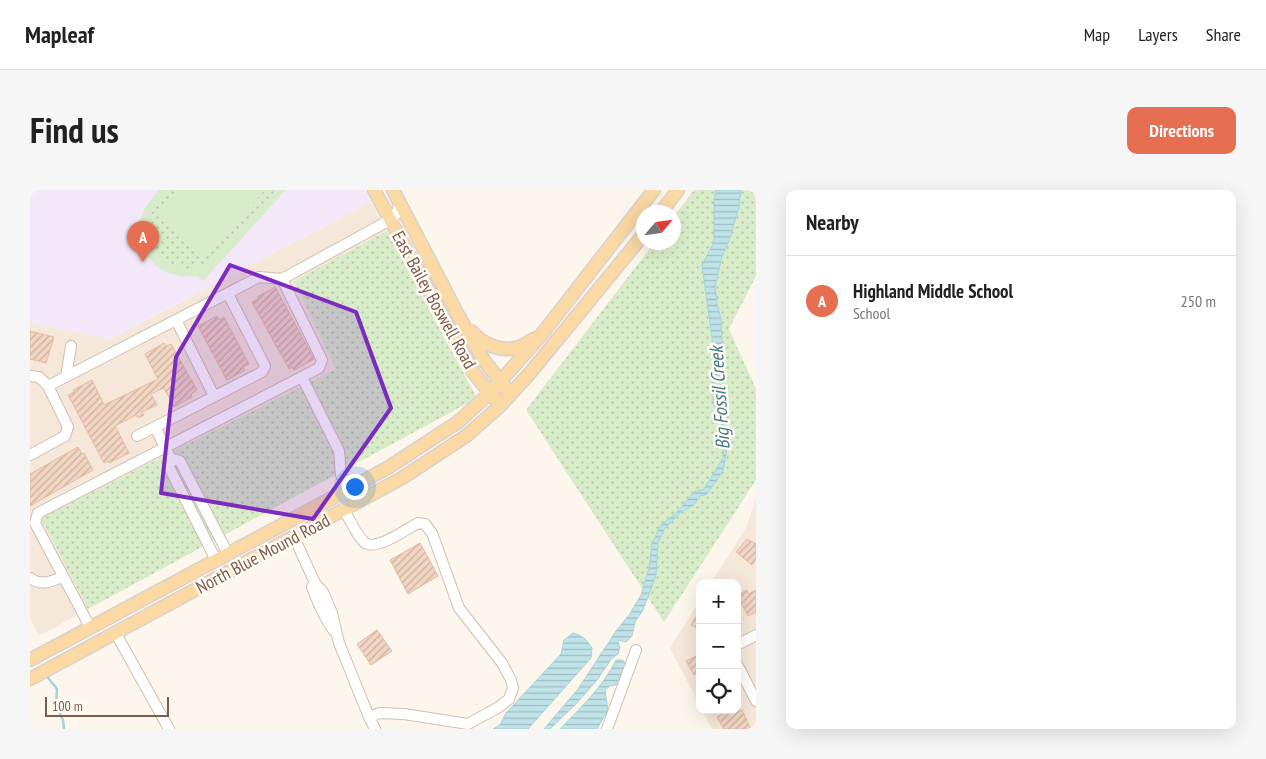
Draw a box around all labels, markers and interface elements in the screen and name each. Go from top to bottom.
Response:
text: Mapleaf [25,19,94,50]
text: Map [1084,23,1110,46]
text: Layers [1138,23,1178,46]
text: Share [1206,23,1241,46]
text: Find us [30,107,119,153]
button: Directions [1127,107,1236,154]
north arrow [636,205,681,250]
text: Nearby [806,209,859,236]
pin: A [127,221,159,262]
street label: East Bailey Boswell Road [387,227,482,373]
text: Highland Middle School [853,279,1013,303]
text: A [818,291,826,311]
text: 250 m [1181,291,1216,311]
text: School [853,303,890,323]
water label: Big Fossil Creek [703,343,735,450]
your location [342,474,368,500]
street label: North Blue Mound Road [192,509,334,599]
map controls [696,579,741,714]
button: + [696,579,741,624]
button: − [696,624,741,669]
button: locate [696,669,741,714]
scale bar [45,694,169,717]
text: 100 m [52,697,83,715]

